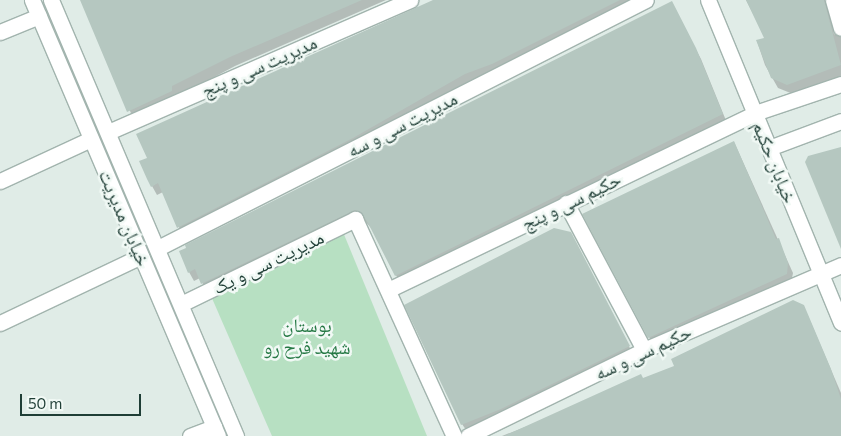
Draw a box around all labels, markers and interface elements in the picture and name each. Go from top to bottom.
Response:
street label: مدیریت سی و پنج [198,30,320,102]
street label: مدیریت سی و سه [343,87,461,161]
street label: خیابان حکیم [748,118,802,206]
street label: خیابان مدیریت [94,166,156,270]
street label: حکیم سی و پنج [518,167,624,235]
street label: مدیریت سی و یک [209,225,327,299]
park label: بوستان شهید فرح رو [264,314,350,358]
street label: حکیم سی و سه [591,320,695,384]
scale bar [22,384,144,416]
text: 50 m [28,394,62,412]

